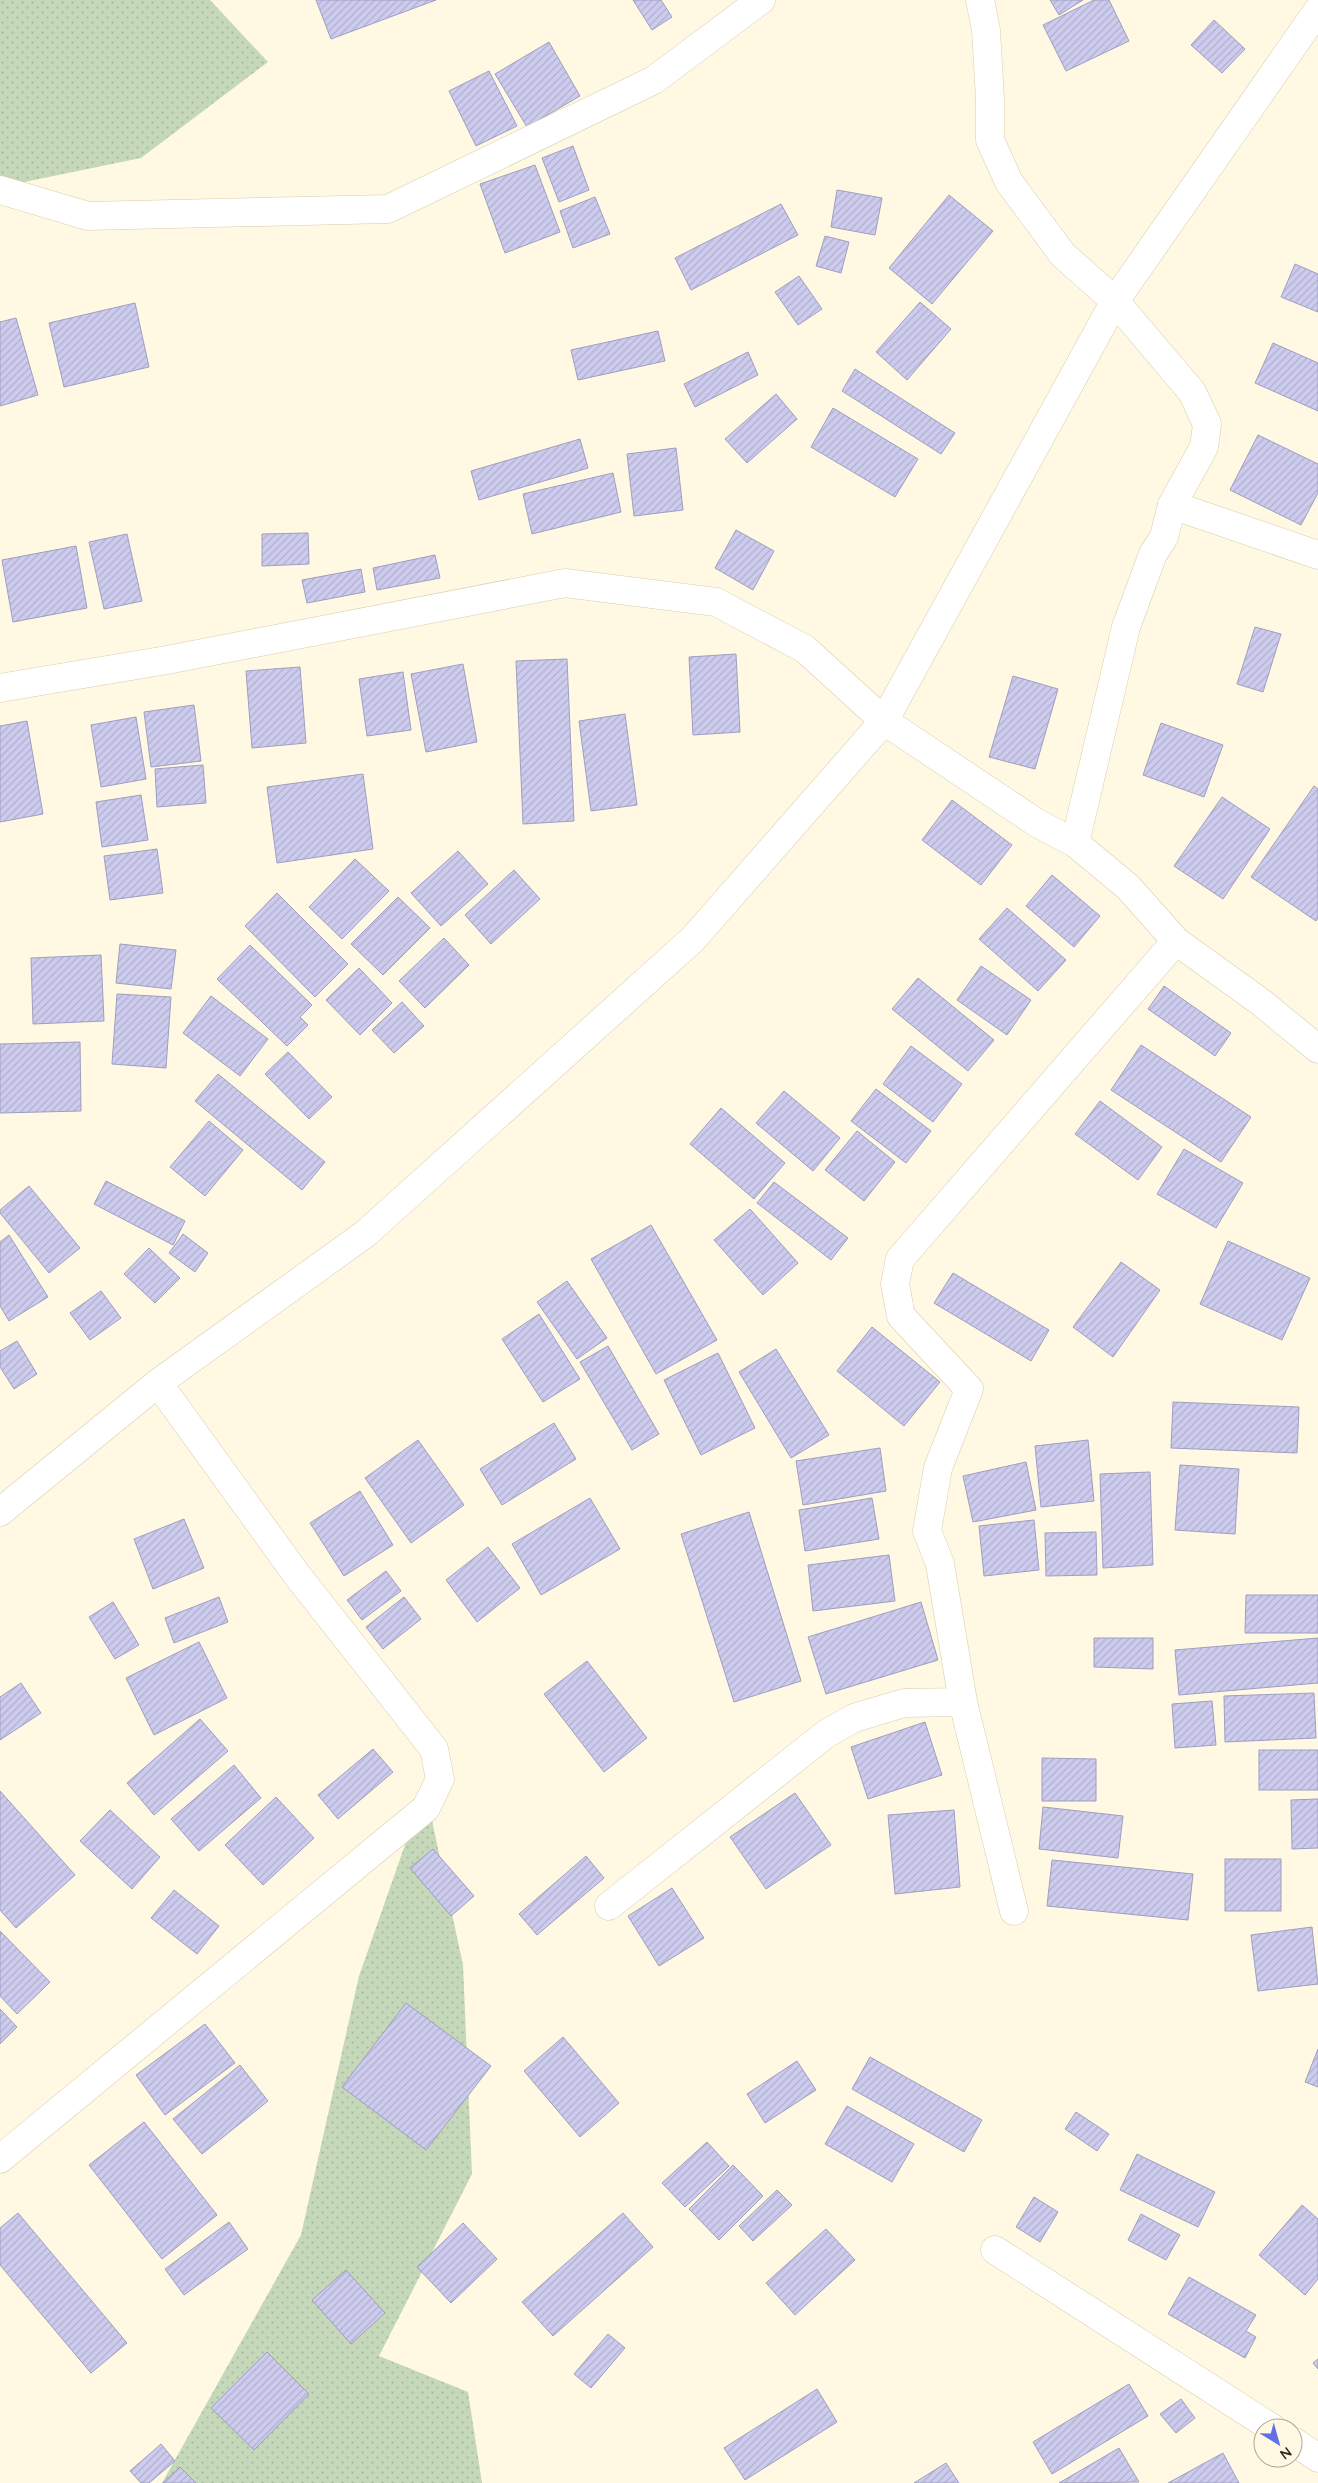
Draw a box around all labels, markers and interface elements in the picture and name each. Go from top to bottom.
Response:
north arrow [1253,2418,1303,2468]
text: N [1276,2443,1295,2464]

